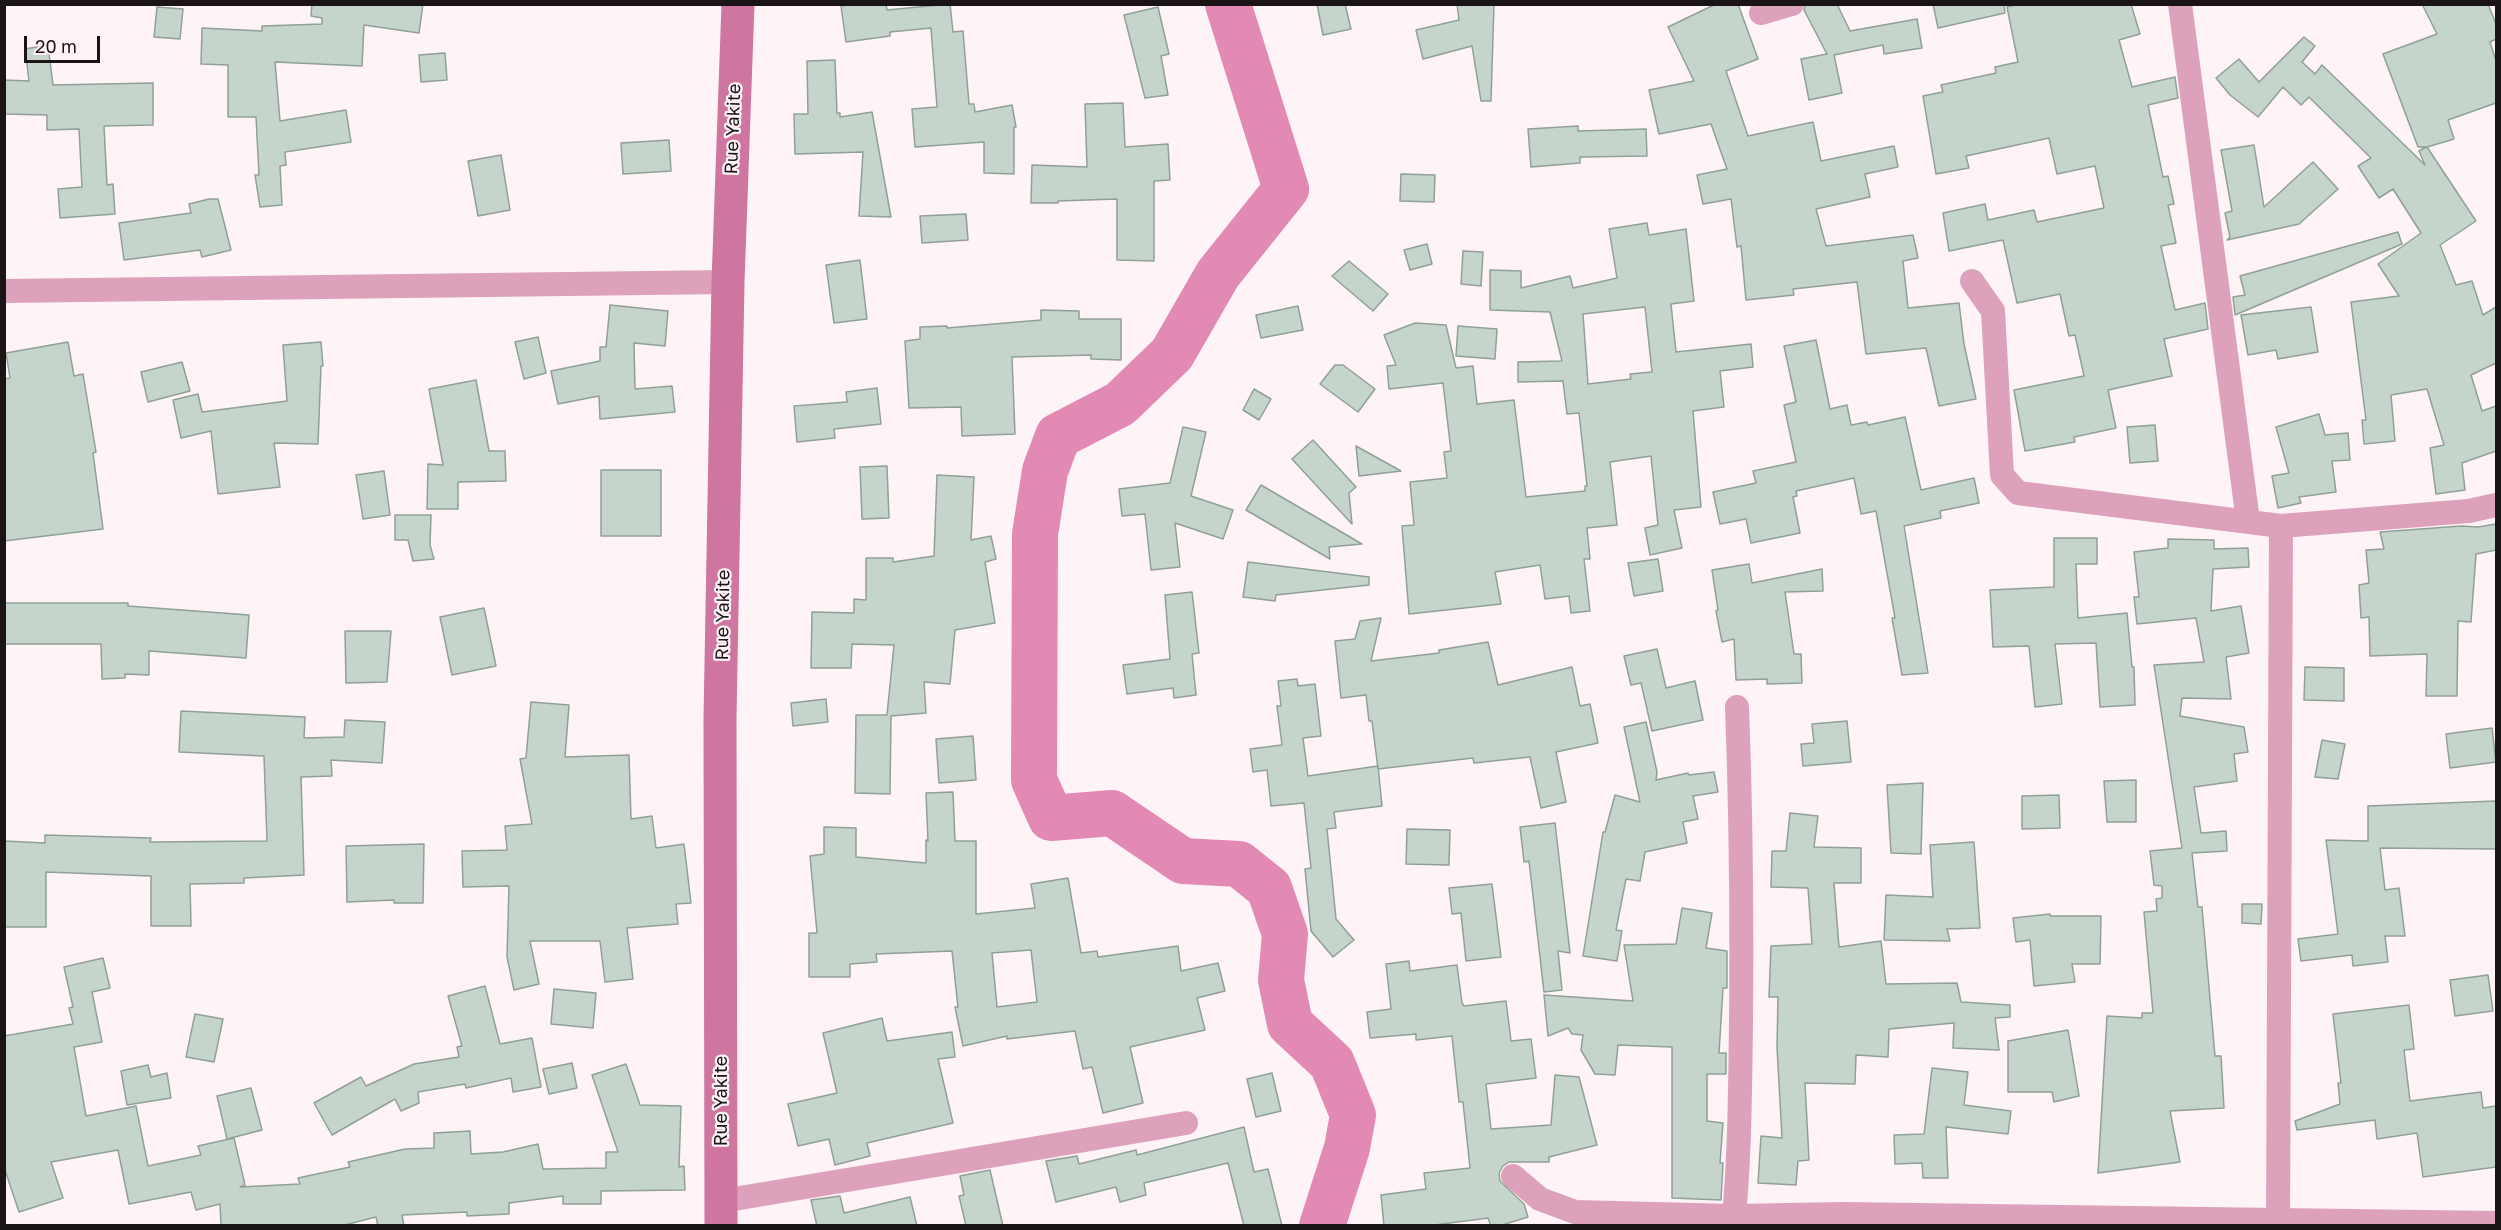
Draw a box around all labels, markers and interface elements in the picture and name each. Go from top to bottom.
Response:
scale bar [27,24,104,62]
text: 20 m [35,35,77,57]
street label: Rue Yakite [721,83,745,175]
street label: Rue Yakite [711,570,735,660]
street label: Rue Yakite [710,1056,732,1146]

